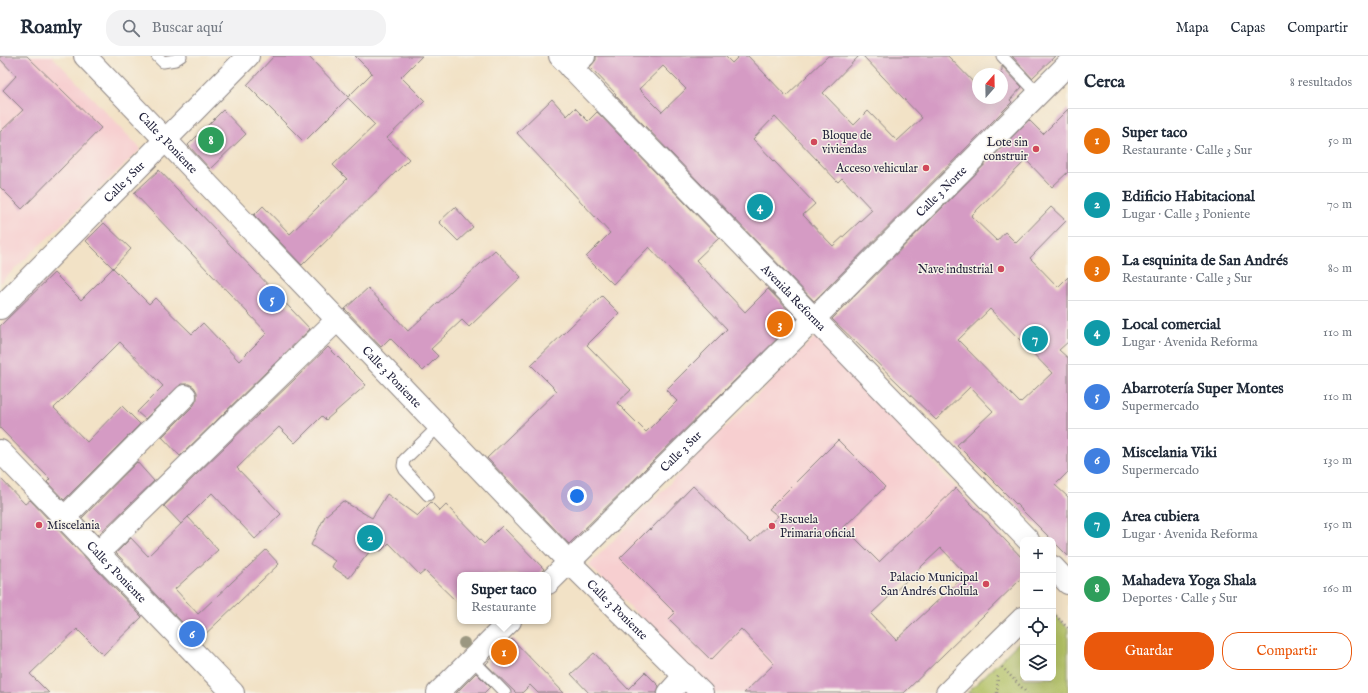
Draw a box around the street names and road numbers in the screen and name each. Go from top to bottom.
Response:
street label: Calle 3 Poniente [135,109,201,177]
street label: Calle 5 Sur [101,158,149,206]
street label: Calle 3 Norte [913,163,971,220]
street label: Avenida Reforma [757,261,829,335]
street label: Calle 3 Poniente [359,343,425,412]
street label: Calle 3 Sur [657,427,705,475]
street label: Calle 5 Poniente [83,538,150,607]
street label: Calle 3 Poniente [583,577,651,644]

